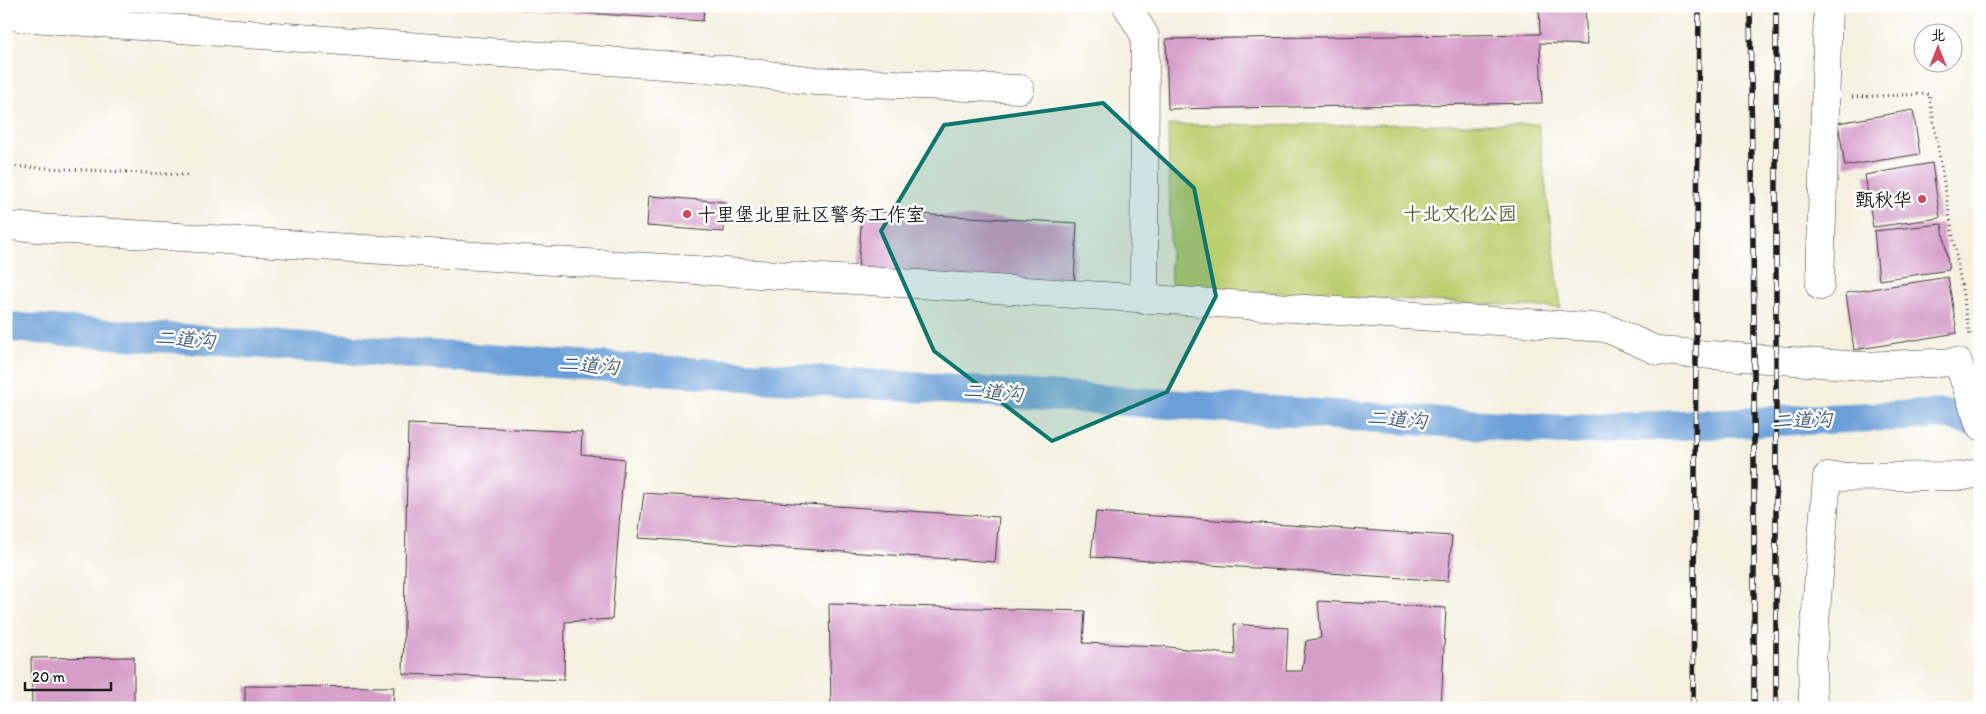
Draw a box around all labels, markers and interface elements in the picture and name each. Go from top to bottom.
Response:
north arrow [1914,22,1964,72]
text: 北 [1931,27,1945,44]
place label: 甄秋华 [1855,188,1912,211]
marker: 甄秋华 [1916,193,1928,205]
park label: 十北文化公园 [1403,202,1517,225]
place label: 十里堡北里社区警务工作室 [697,203,925,226]
marker: 十里堡北里社区警务工作室 [681,208,693,220]
water label: 二道沟 [154,325,218,353]
water label: 二道沟 [558,351,622,379]
water label: 二道沟 [962,378,1026,406]
water label: 二道沟 [1366,405,1430,433]
water label: 二道沟 [1772,407,1834,433]
scale bar [25,659,111,691]
text: 20 m [32,668,66,686]

